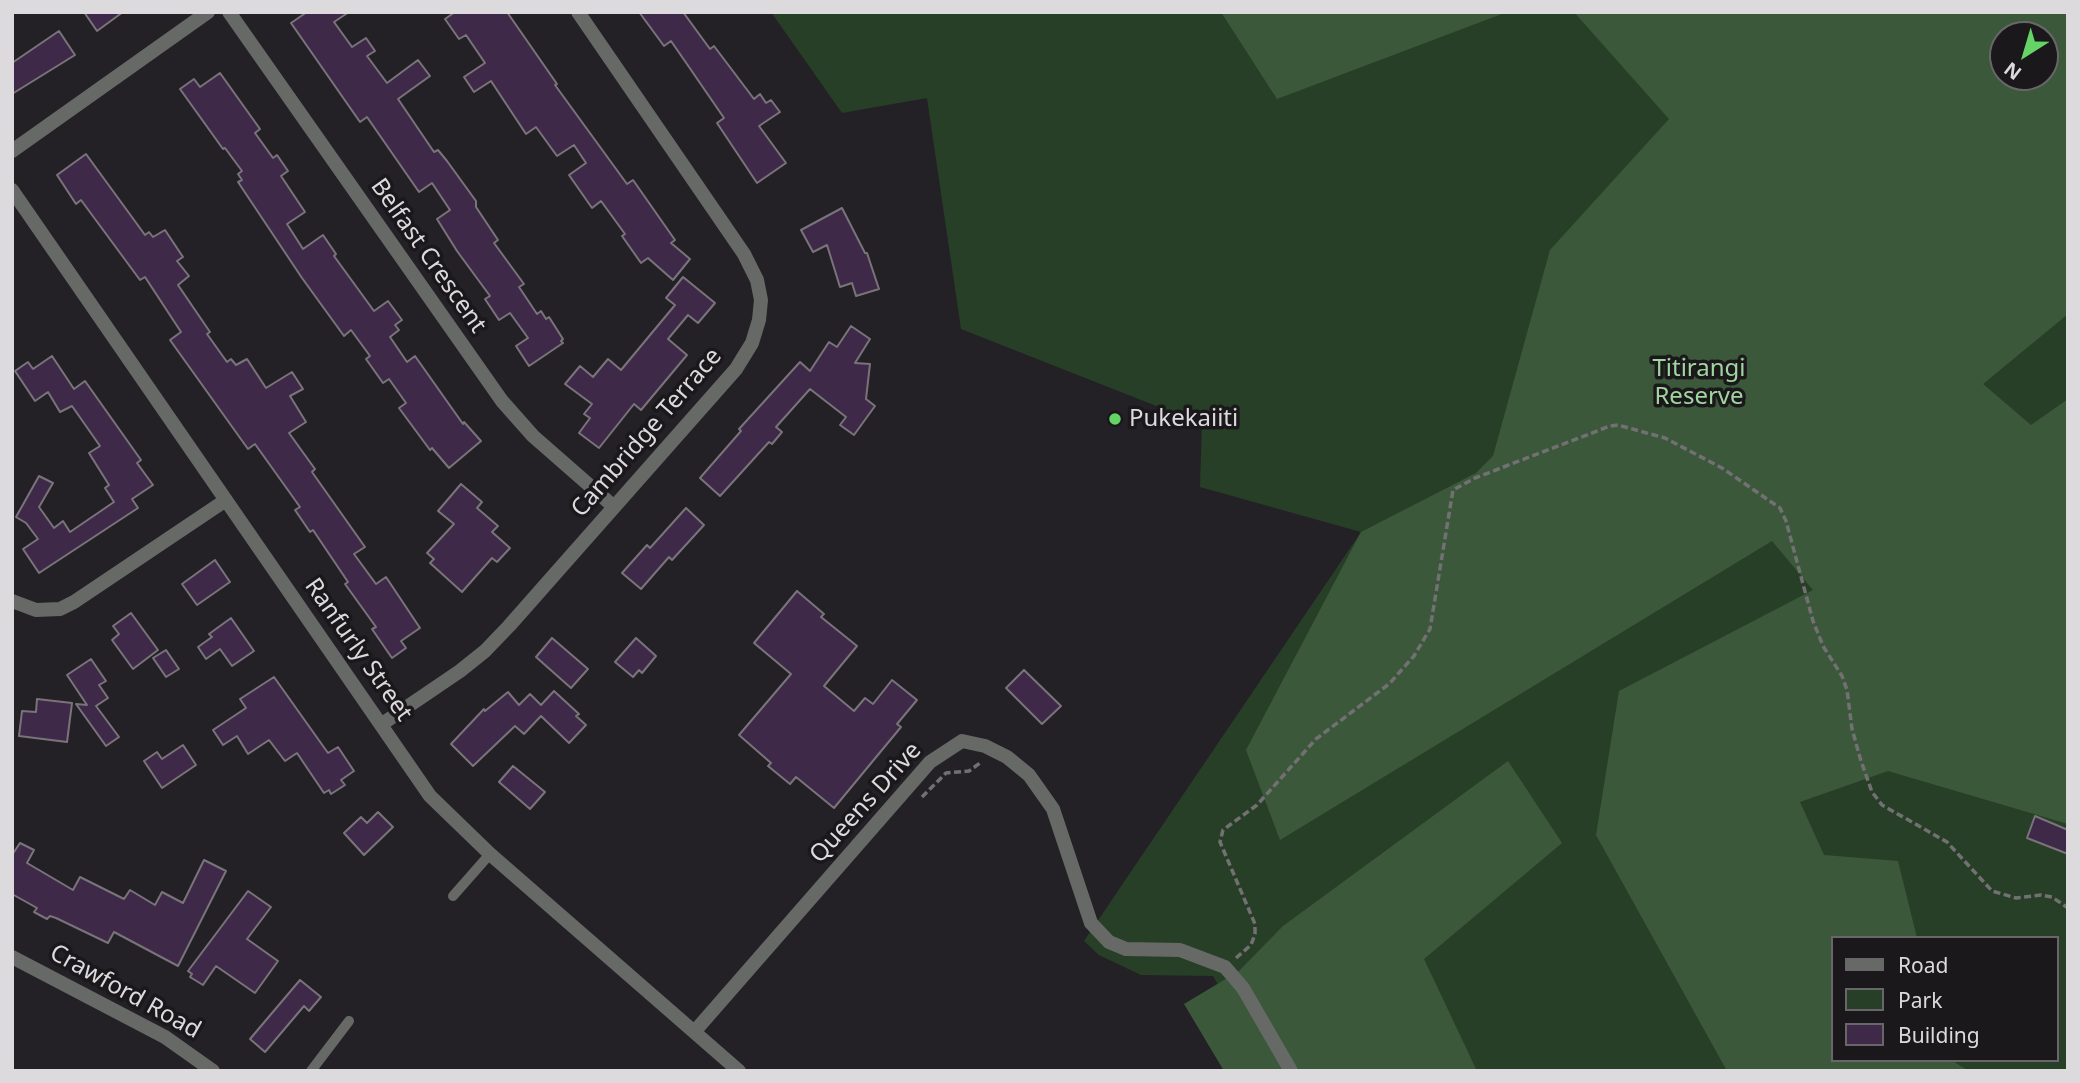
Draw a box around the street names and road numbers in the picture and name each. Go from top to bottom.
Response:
street label: Belfast Crescent [364,173,492,339]
street label: Cambridge Terrace [566,343,728,523]
street label: Ranfurly Street [298,573,418,727]
street label: Queens Drive [804,737,928,869]
street label: Crawford Road [45,939,205,1045]

